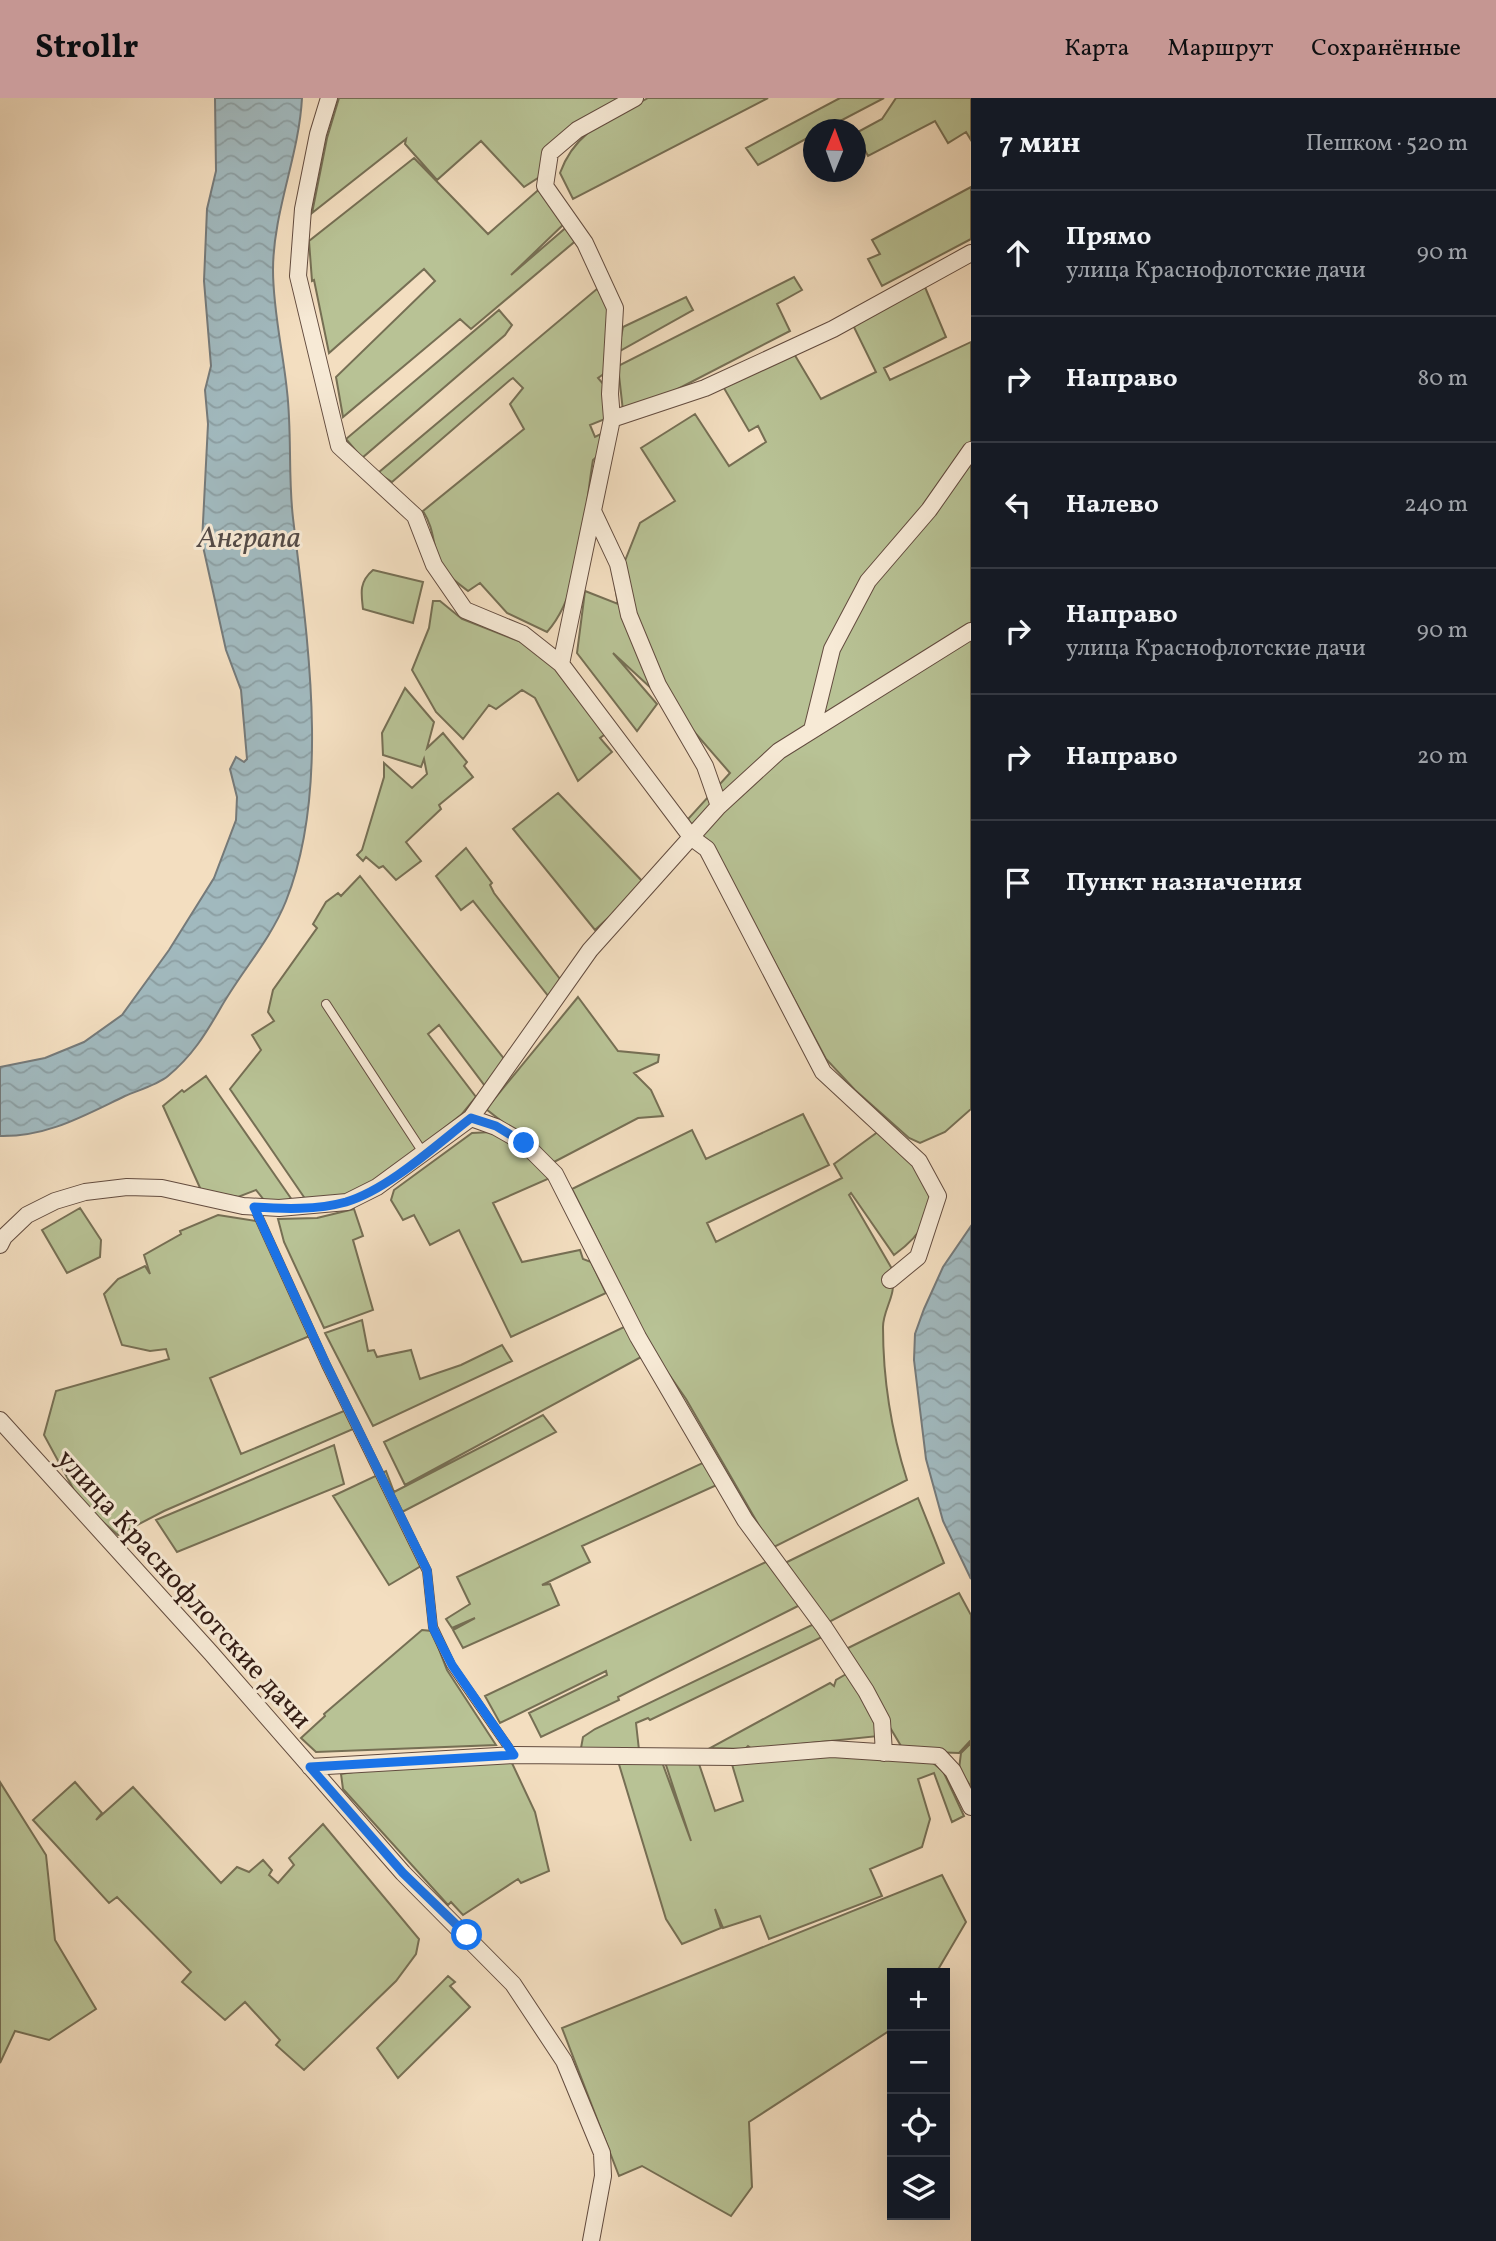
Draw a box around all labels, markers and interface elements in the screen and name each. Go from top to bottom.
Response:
text: Strollr [35,26,138,72]
text: Карта [1064,32,1129,66]
text: Маршрут [1167,32,1273,66]
text: Сохранённые [1311,32,1461,66]
north arrow [803,119,866,182]
text: 7 мин [999,123,1081,165]
text: Пешком · 520 m [1306,128,1468,160]
text: Прямо [1066,219,1151,255]
icon: ahead [999,234,1037,272]
text: 90 m [1417,237,1468,269]
text: улица Краснофлотские дачи [1066,255,1366,287]
icon: right [999,360,1037,398]
text: Направо [1066,361,1178,397]
text: 80 m [1418,363,1468,395]
icon: left [999,486,1037,524]
text: Налево [1066,487,1159,523]
text: 240 m [1404,489,1468,521]
water label: Анграпа [196,518,301,560]
text: Направо [1066,597,1178,633]
icon: right [999,612,1037,650]
text: 90 m [1417,615,1468,647]
text: улица Краснофлотские дачи [1066,633,1366,665]
icon: right [999,738,1037,776]
text: Направо [1066,739,1178,775]
text: 20 m [1417,741,1468,773]
icon: arrive [999,864,1037,902]
text: Пункт назначения [1066,865,1302,901]
route end [508,1127,539,1158]
street label: улица Краснофлотские дачи [47,1441,320,1738]
route start [451,1919,482,1950]
map controls [887,1968,950,2220]
button: + [887,1968,950,2031]
button: − [887,2031,950,2094]
button: locate [887,2094,950,2157]
button: layers [887,2157,950,2220]

